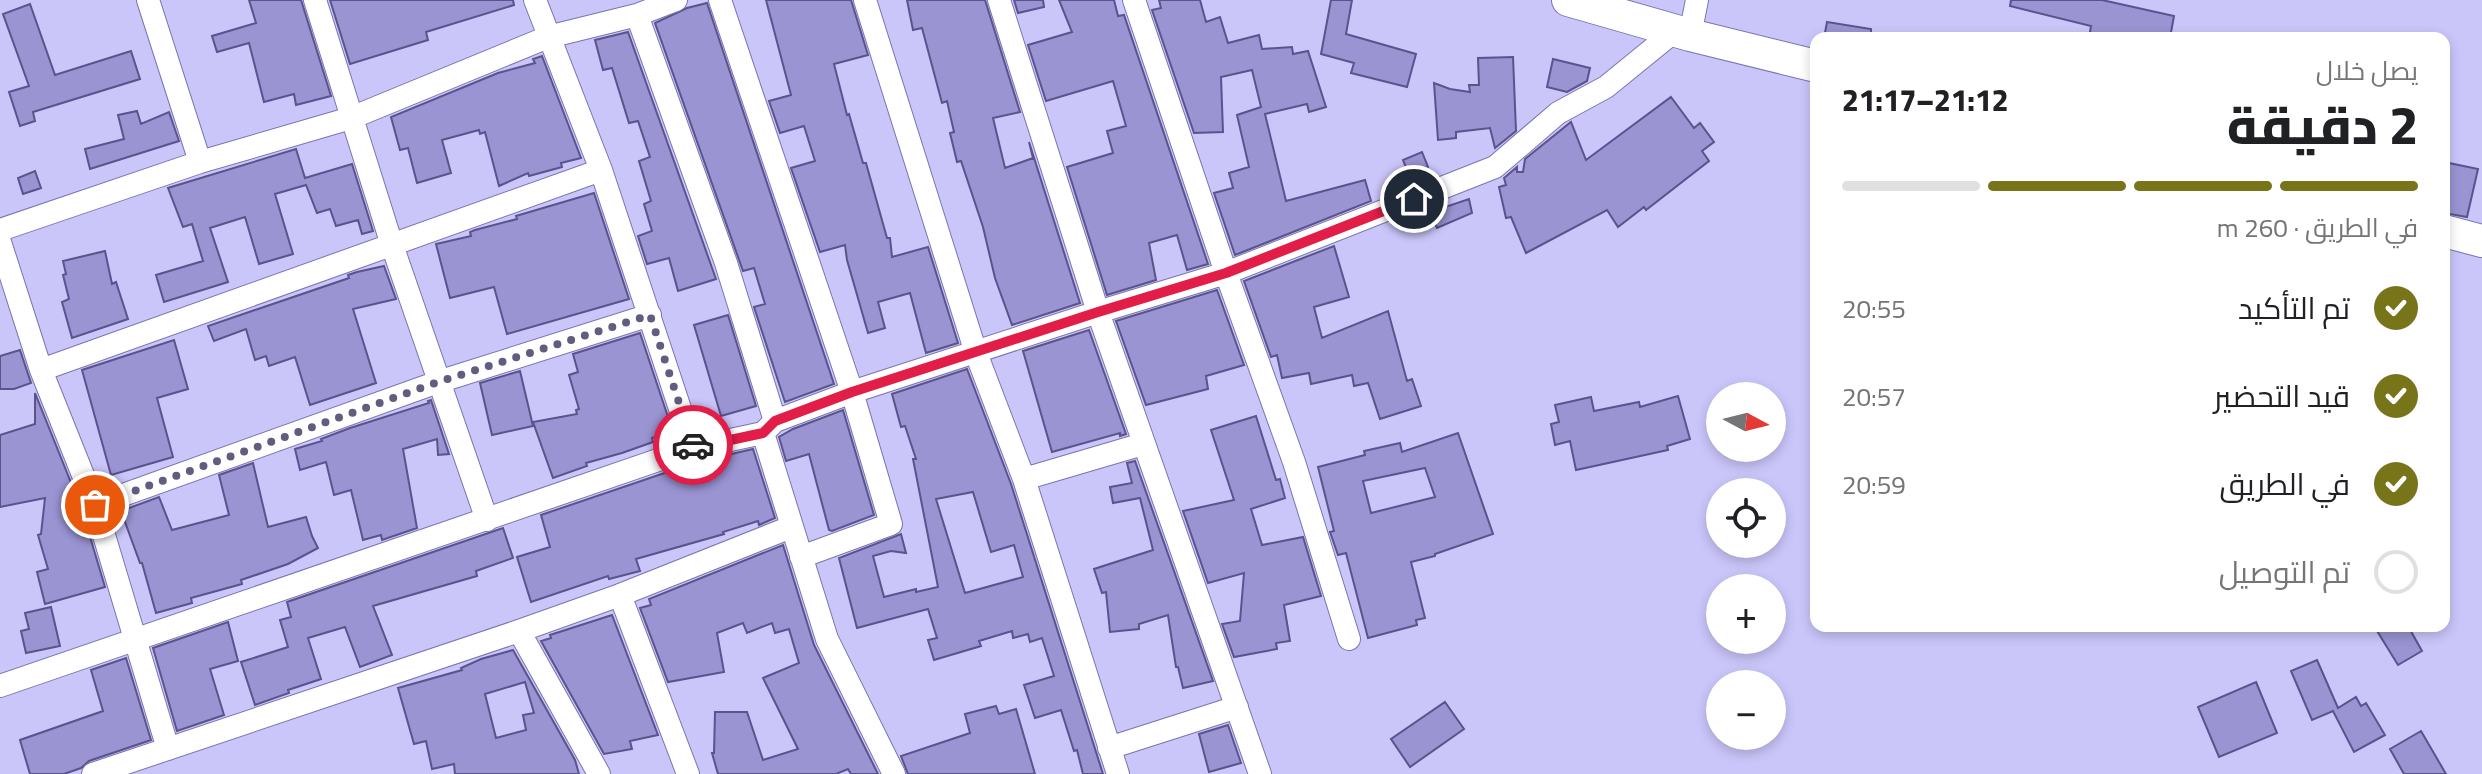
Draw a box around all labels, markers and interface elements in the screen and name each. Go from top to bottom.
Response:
text: يصل خلال [2316,46,2418,95]
text: 21:12–21:17 [1842,72,2008,128]
text: 2 دقيقة [2227,76,2418,174]
pin [1380,165,1448,233]
icon: home [1392,177,1436,221]
text: في الطريق · 260 m [2217,203,2418,252]
text: تم التأكيد [2238,280,2350,336]
text: 20:55 [1842,284,1906,333]
icon: check [2374,286,2418,330]
text: قيد التحضير [2214,368,2350,424]
text: 20:57 [1842,372,1906,421]
icon: check [2374,374,2418,418]
north arrow [1706,382,1786,462]
map controls [1706,382,1786,750]
courier [653,405,733,485]
icon: car [671,423,715,467]
text: في الطريق [2220,456,2350,512]
text: 20:59 [1842,460,1906,509]
icon: check [2374,462,2418,506]
pin [61,471,129,539]
button: locate [1706,478,1786,558]
icon: bag [73,483,117,527]
text: تم التوصيل [2219,544,2350,600]
button: + [1706,574,1786,654]
button: − [1706,670,1786,750]

